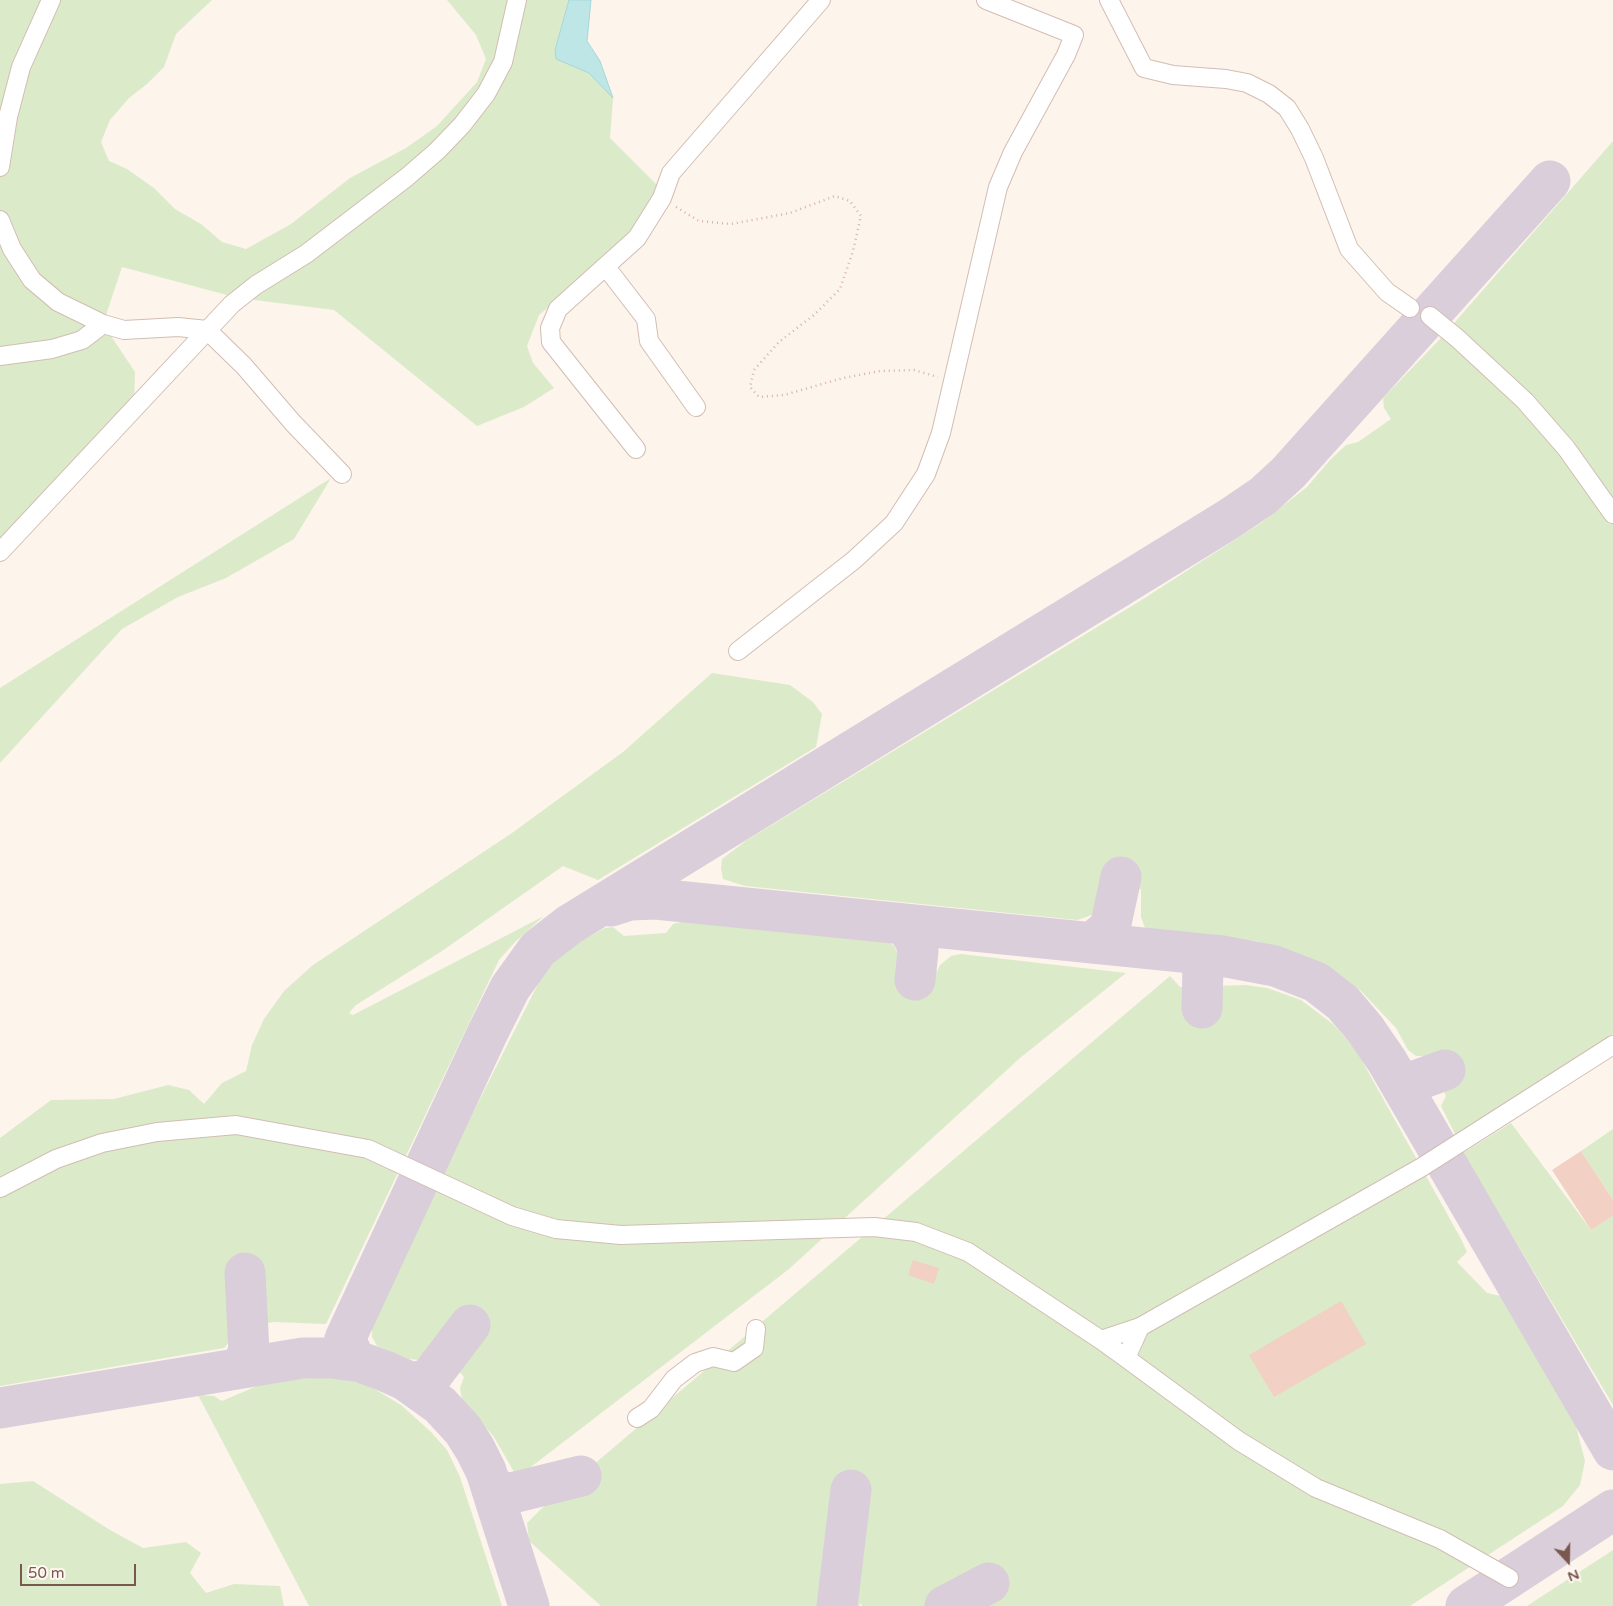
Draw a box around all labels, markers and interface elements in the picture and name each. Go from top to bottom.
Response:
north arrow [1543,1536,1593,1586]
scale bar [22,1554,139,1586]
text: 50 m [28,1564,65,1582]
text: N [1565,1566,1582,1585]

